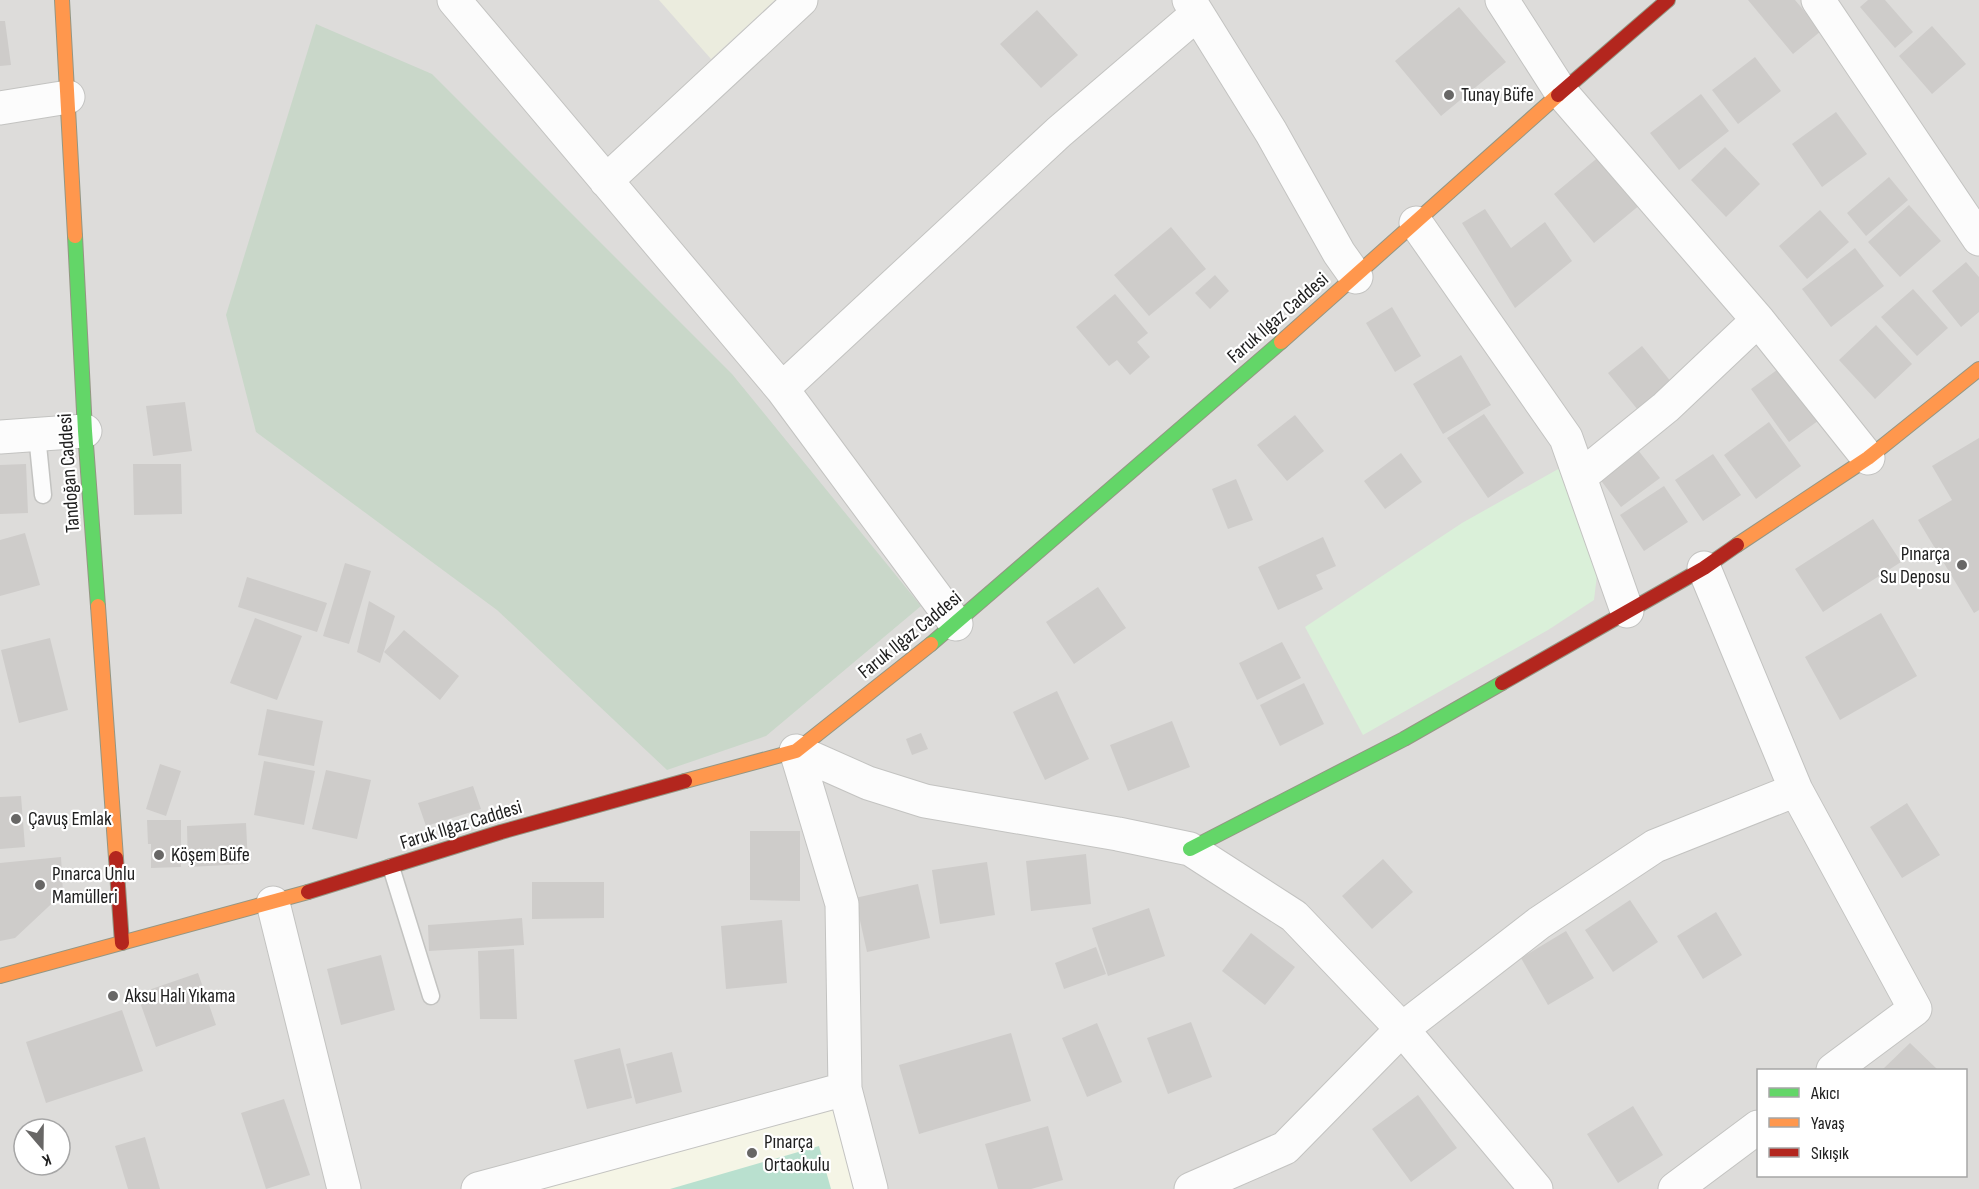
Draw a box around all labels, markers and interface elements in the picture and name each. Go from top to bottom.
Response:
place label: Tunay Büfe [1461,83,1534,107]
marker: Tunay Büfe [1442,88,1456,102]
street label: Faruk Ilgaz Caddesi [1223,268,1333,368]
street label: Tandoğan Caddesi [53,413,85,533]
place label: Pınarça Su Deposu [1880,542,1950,589]
marker: Pınarça Su Deposu [1955,558,1969,572]
street label: Faruk Ilgaz Caddesi [853,586,967,684]
street label: Faruk Ilgaz Caddesi [397,795,525,855]
place label: Çavuş Emlak [28,807,112,831]
marker: Çavuş Emlak [9,812,23,826]
place label: Köşem Büfe [171,843,250,867]
marker: Köşem Büfe [152,848,166,862]
place label: Pınarca Unlu Mamülleri [52,862,135,909]
marker: Pınarca Unlu Mamülleri [33,878,47,892]
place label: Aksu Halı Yıkama [124,984,236,1008]
marker: Aksu Halı Yıkama [106,989,120,1003]
legend [1757,1069,1967,1177]
text: Akıcı [1810,1083,1840,1104]
text: Yavaş [1811,1113,1845,1134]
north arrow [12,1117,72,1177]
place label: Pınarça Ortaokulu [764,1130,830,1177]
text: Sıkışık [1811,1143,1849,1164]
marker: Pınarça Ortaokulu [745,1146,759,1160]
text: K [40,1149,54,1170]

